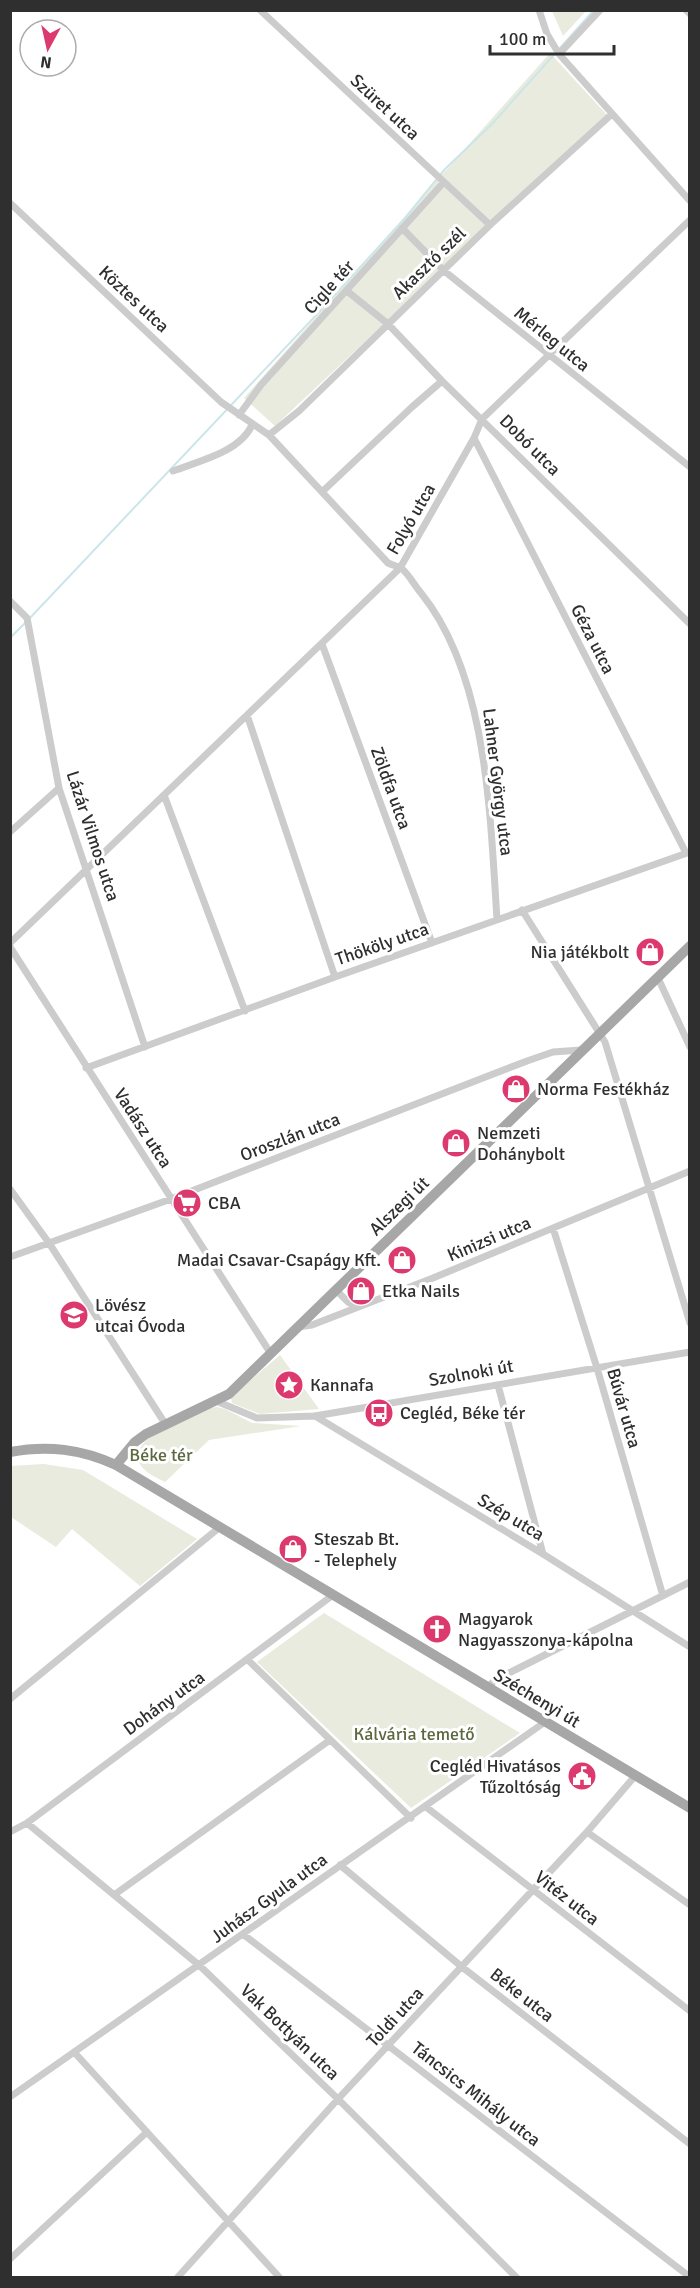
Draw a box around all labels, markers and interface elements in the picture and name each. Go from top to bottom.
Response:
north arrow [18,18,78,78]
scale bar [490,18,614,56]
text: 100 m [499,28,546,50]
text: N [39,51,53,73]
street label: Szüret utca [346,69,424,145]
street label: Akasztó szél [387,222,471,304]
street label: Cigle tér [299,255,359,319]
street label: Köztes utca [94,261,174,337]
street label: Mérleg utca [510,302,594,376]
street label: Dobó utca [495,410,565,480]
street label: Folyó utca [382,480,440,558]
street label: Géza utca [566,600,620,678]
street label: Lahner György utca [478,707,518,857]
street label: Zöldfa utca [366,744,416,832]
street label: Lázár Vilmos utca [62,768,124,904]
street label: Thököly utca [333,918,431,970]
shop icon: Nia játékbolt [634,936,666,968]
place label: Nia játékbolt [531,941,629,963]
shop icon: Norma Festékház [500,1073,532,1105]
place label: Norma Festékház [537,1078,670,1100]
street label: Vadász utca [109,1084,177,1172]
street label: Oroszlán utca [237,1108,343,1166]
place label: Nemzeti Dohánybolt [477,1122,565,1165]
shop icon: Nemzeti Dohánybolt [440,1127,472,1159]
street label: Alszegi út [364,1172,434,1240]
supermarket icon: CBA [171,1187,203,1219]
place label: CBA [208,1192,241,1214]
street label: Kinizsi utca [444,1212,534,1266]
shop icon: Madai Csavar-Csapágy Kft. [386,1244,418,1276]
place label: Madai Csavar-Csapágy Kft. [177,1249,381,1271]
shop icon: Etka Nails [345,1275,377,1307]
place label: Etka Nails [382,1280,460,1302]
place label: Lövész utcai Óvoda [95,1294,185,1337]
school or university icon: Lövész utcai Óvoda [58,1299,90,1331]
street label: Szolnoki út [427,1355,515,1391]
street label: Búvár utca [602,1365,646,1451]
place icon: Kannafa [273,1369,305,1401]
place label: Kannafa [310,1374,374,1396]
bus stop icon: Cegléd, Béke tér [363,1397,395,1429]
place label: Cegléd, Béke tér [400,1402,525,1424]
park label: Béke tér [129,1444,193,1466]
street label: Szép utca [474,1489,548,1545]
place label: Steszab Bt. - Telephely [314,1528,399,1571]
shop icon: Steszab Bt. - Telephely [277,1533,309,1565]
place label: Magyarok Nagyasszonya-kápolna [458,1608,633,1651]
church icon: Magyarok Nagyasszonya-kápolna [421,1613,453,1645]
street label: Széchenyi út [490,1664,584,1732]
street label: Dohány utca [119,1666,209,1740]
park label: Kálvária temető [353,1723,475,1745]
place label: Cegléd Hivatásos Tűzoltóság [430,1755,561,1798]
public building icon: Cegléd Hivatásos Tűzoltóság [566,1760,598,1792]
street label: Juhász Gyula utca [207,1848,331,1948]
street label: Vitéz utca [530,1866,604,1930]
street label: Béke utca [486,1963,558,2027]
street label: Vak Bottyán utca [236,1979,344,2085]
street label: Toldi utca [362,1983,428,2051]
street label: Táncsics Mihály utca [407,2037,545,2151]

